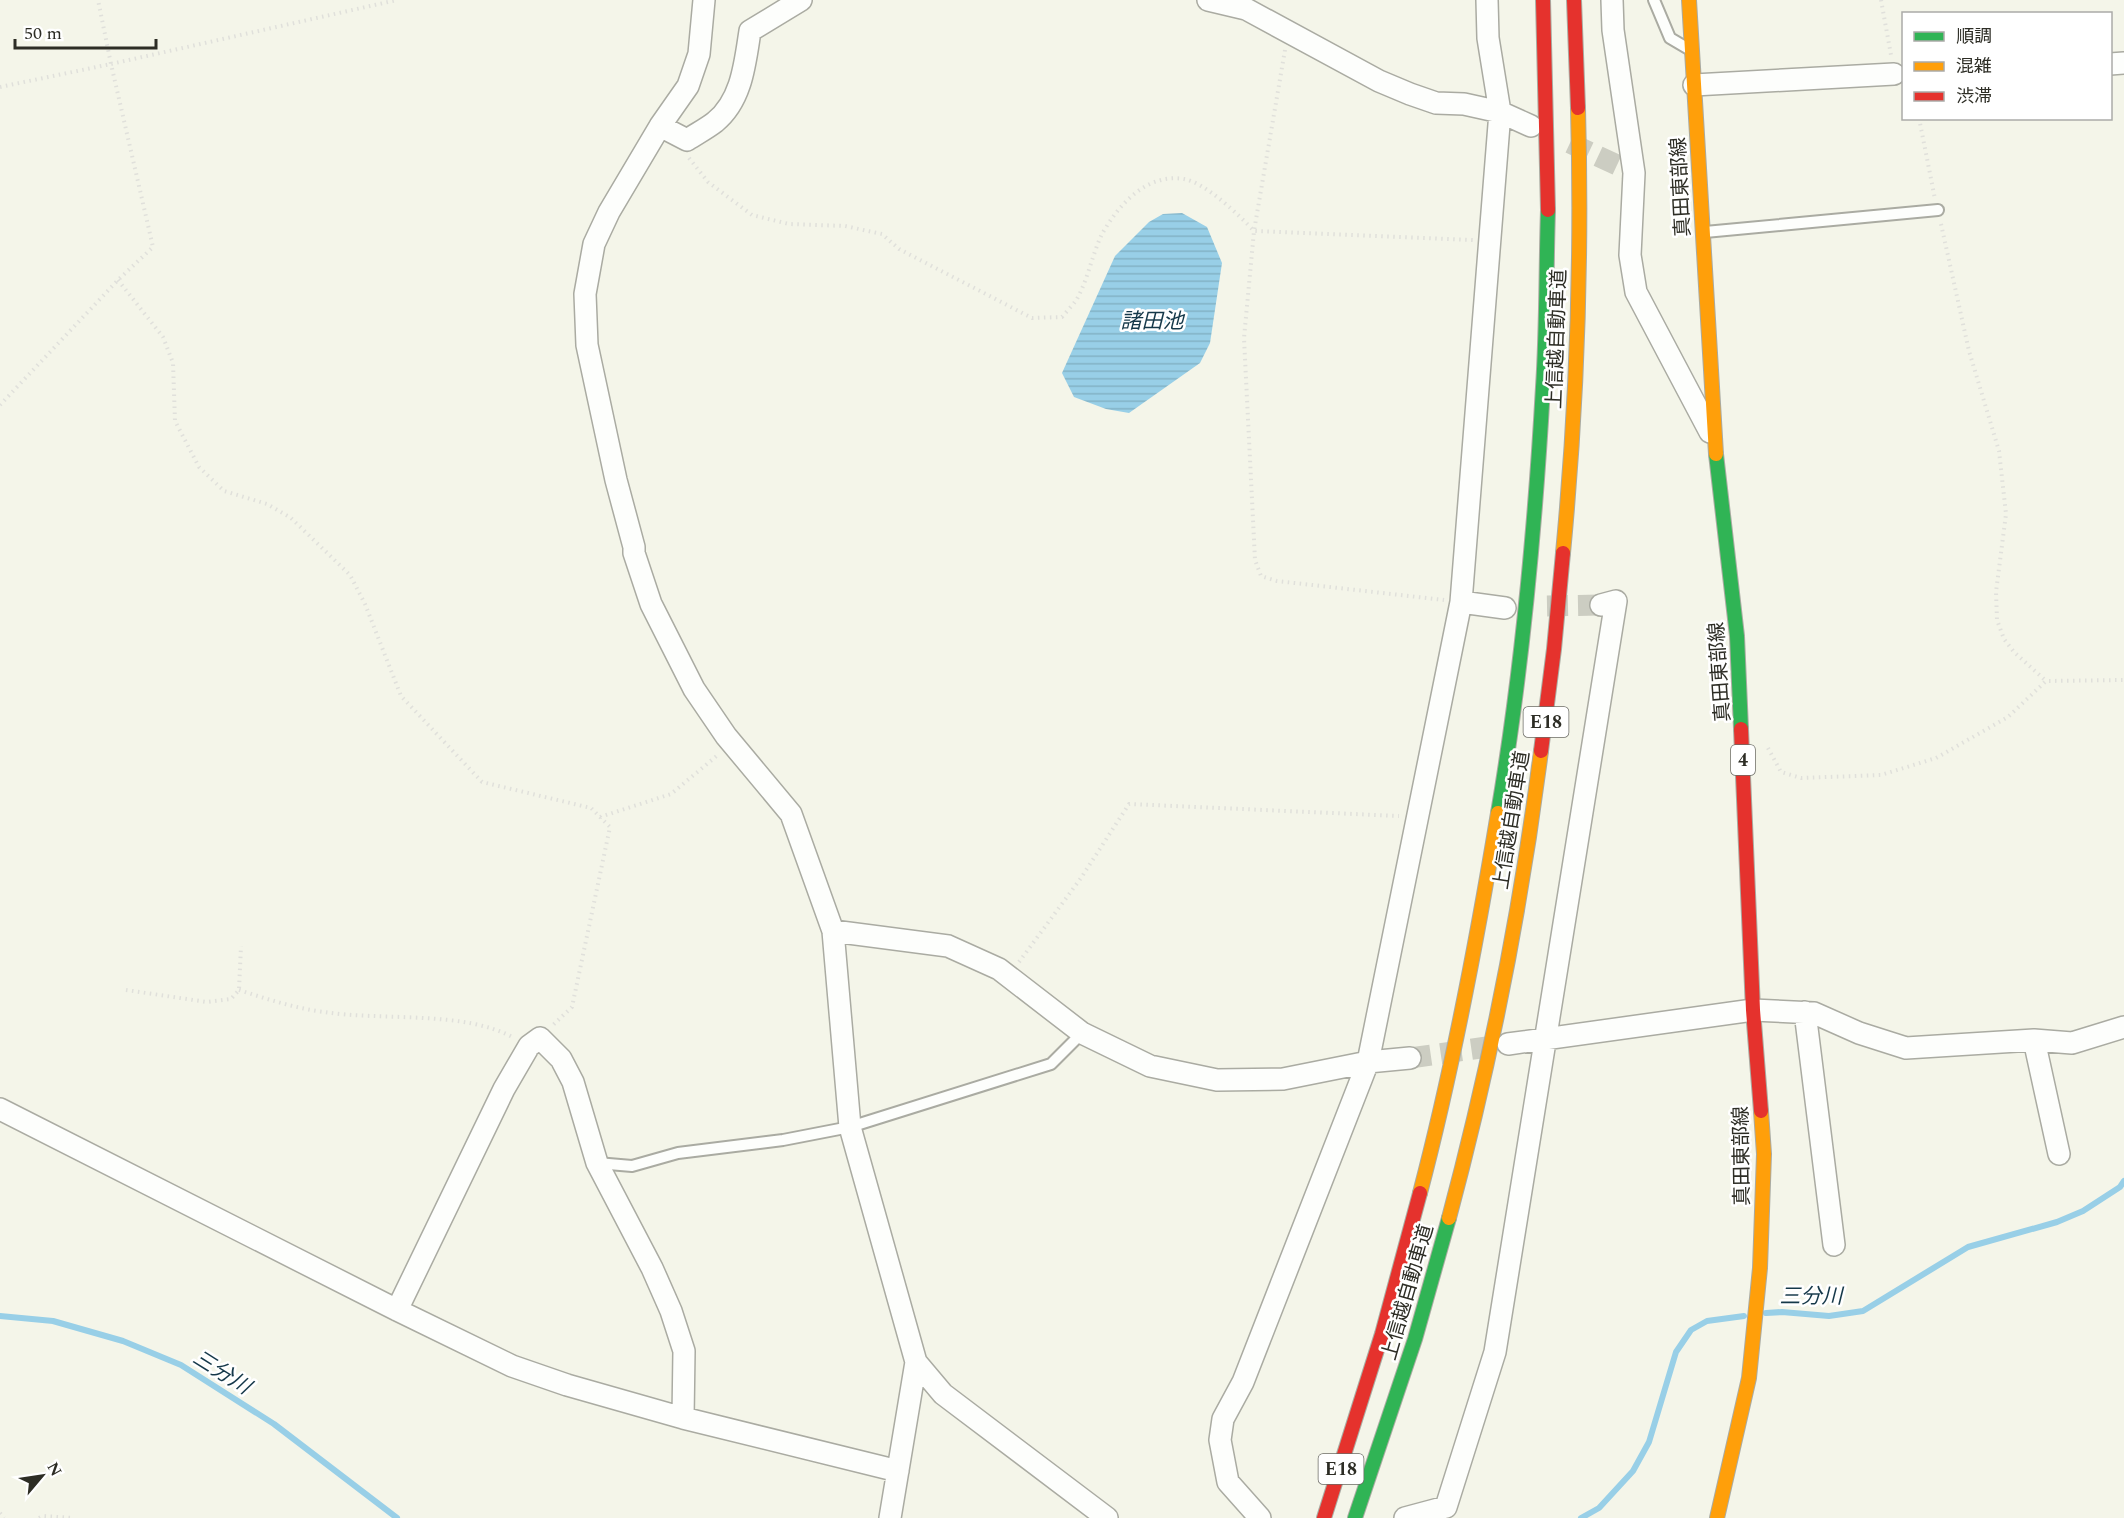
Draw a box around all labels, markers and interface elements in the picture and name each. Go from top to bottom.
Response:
scale bar [15,12,156,50]
legend [1902,12,2112,120]
text: 50 m [24,20,62,47]
text: 順調 [1956,23,1992,50]
text: 混雑 [1956,53,1992,80]
text: 渋滞 [1956,83,1992,110]
street label: 真田東部線 [1663,136,1699,238]
street label: 上信越自動車道 [1540,269,1574,410]
water label: 諸田池 [1121,306,1185,338]
street label: 真田東部線 [1702,621,1738,723]
road number: E18 [1524,707,1568,737]
road number: 4 [1731,745,1755,775]
street label: 上信越自動車道 [1486,749,1538,892]
street label: 真田東部線 [1726,1106,1758,1206]
street label: 上信越自動車道 [1374,1221,1442,1364]
water label: 三分川 [1780,1281,1844,1313]
water label: 三分川 [186,1343,258,1404]
north arrow [12,1446,72,1506]
road number: E18 [1318,1454,1364,1484]
text: N [41,1458,68,1481]

